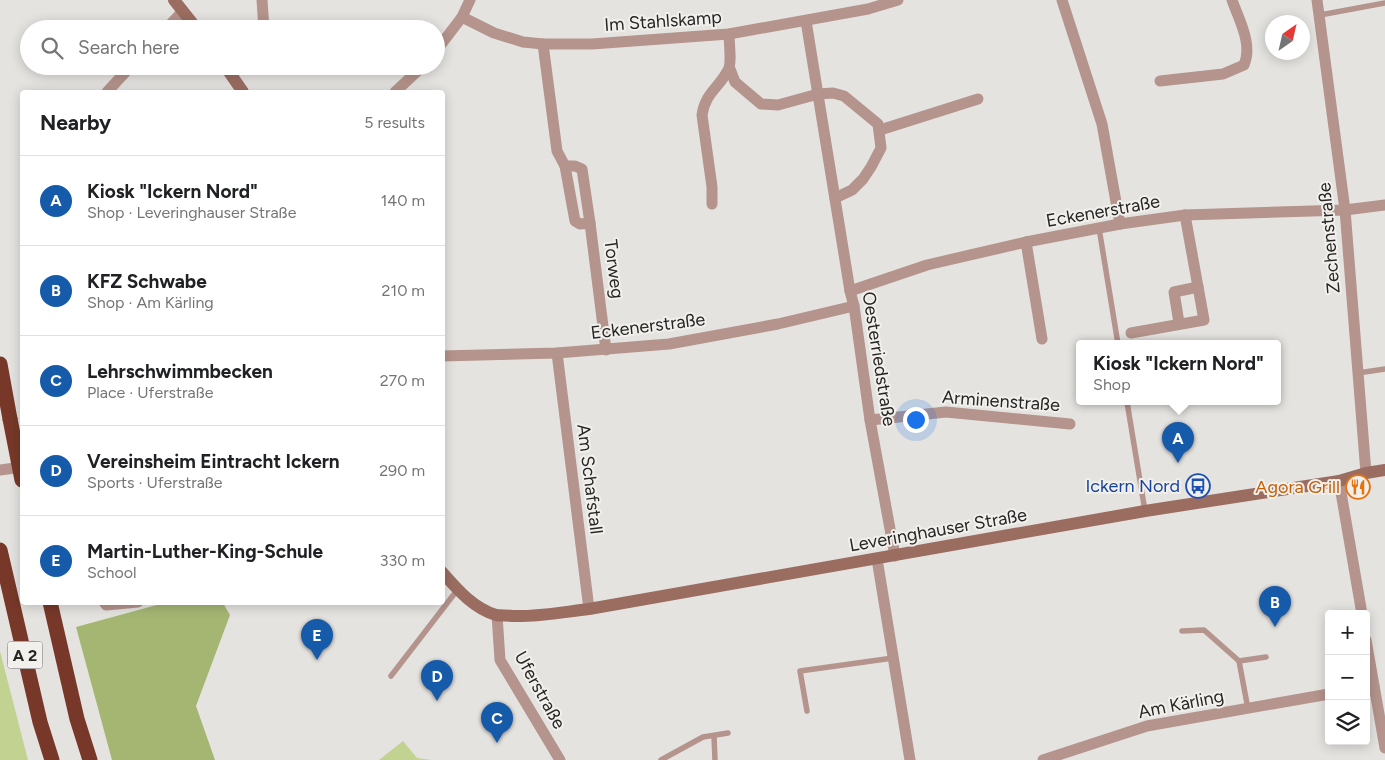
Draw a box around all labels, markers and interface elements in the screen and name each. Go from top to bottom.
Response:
street label: Im Stahlskamp [604,6,722,36]
north arrow [1265,15,1310,60]
search box [20,20,445,75]
icon: search [38,34,66,62]
text: Search here [78,36,180,59]
text: Nearby [40,110,111,135]
text: 5 results [364,113,425,132]
text: Kiosk "Ickern Nord" [87,180,258,203]
street label: Zechenstraße [1313,181,1345,294]
street label: Eckenerstraße [1044,190,1162,232]
text: A [50,191,62,210]
text: 140 m [381,191,425,210]
text: Shop · Leveringhauser Straße [87,203,296,222]
street label: Torweg [599,238,629,300]
text: KFZ Schwabe [87,270,207,293]
text: B [51,281,61,300]
text: 210 m [382,281,425,300]
street label: Oesterriedstraße [858,290,901,428]
text: Shop · Am Kärling [87,293,214,312]
street label: Eckenerstraße [590,308,707,344]
popup [1076,340,1281,405]
text: Kiosk "Ickern Nord" [1093,352,1264,375]
text: Lehrschwimmbecken [87,360,273,383]
text: C [50,371,62,390]
text: 270 m [380,371,425,390]
text: Shop [1093,375,1131,394]
text: Place · Uferstraße [87,383,213,402]
street label: Arminenstraße [941,386,1061,416]
your location [903,407,929,433]
pin: A [1162,422,1194,463]
street label: Am Schafstall [572,423,608,535]
text: Vereinsheim Eintracht Ickern [87,450,340,473]
text: D [50,461,62,480]
text: 290 m [379,461,425,480]
text: Sports · Uferstraße [87,473,223,492]
bus stop icon: Ickern Nord [1185,473,1211,499]
restaurant icon: Agora Grill [1345,474,1371,500]
place label: Ickern Nord [1085,475,1180,497]
place label: Agora Grill [1255,476,1340,498]
street label: Leveringhauser Straße [847,504,1029,556]
text: Martin-Luther-King-Schule [87,540,323,563]
text: E [51,551,61,570]
text: 330 m [380,551,425,570]
text: School [87,563,137,582]
pin: B [1259,586,1291,627]
map controls [1325,610,1370,745]
button: + [1325,610,1370,655]
pin: E [301,619,333,660]
road number: A 2 [8,642,42,668]
street label: Uferstraße [510,647,570,733]
button: − [1325,655,1370,700]
pin: D [421,660,453,701]
street label: Am Kärling [1136,685,1226,723]
button: layers [1325,700,1370,745]
pin: C [481,702,513,743]

